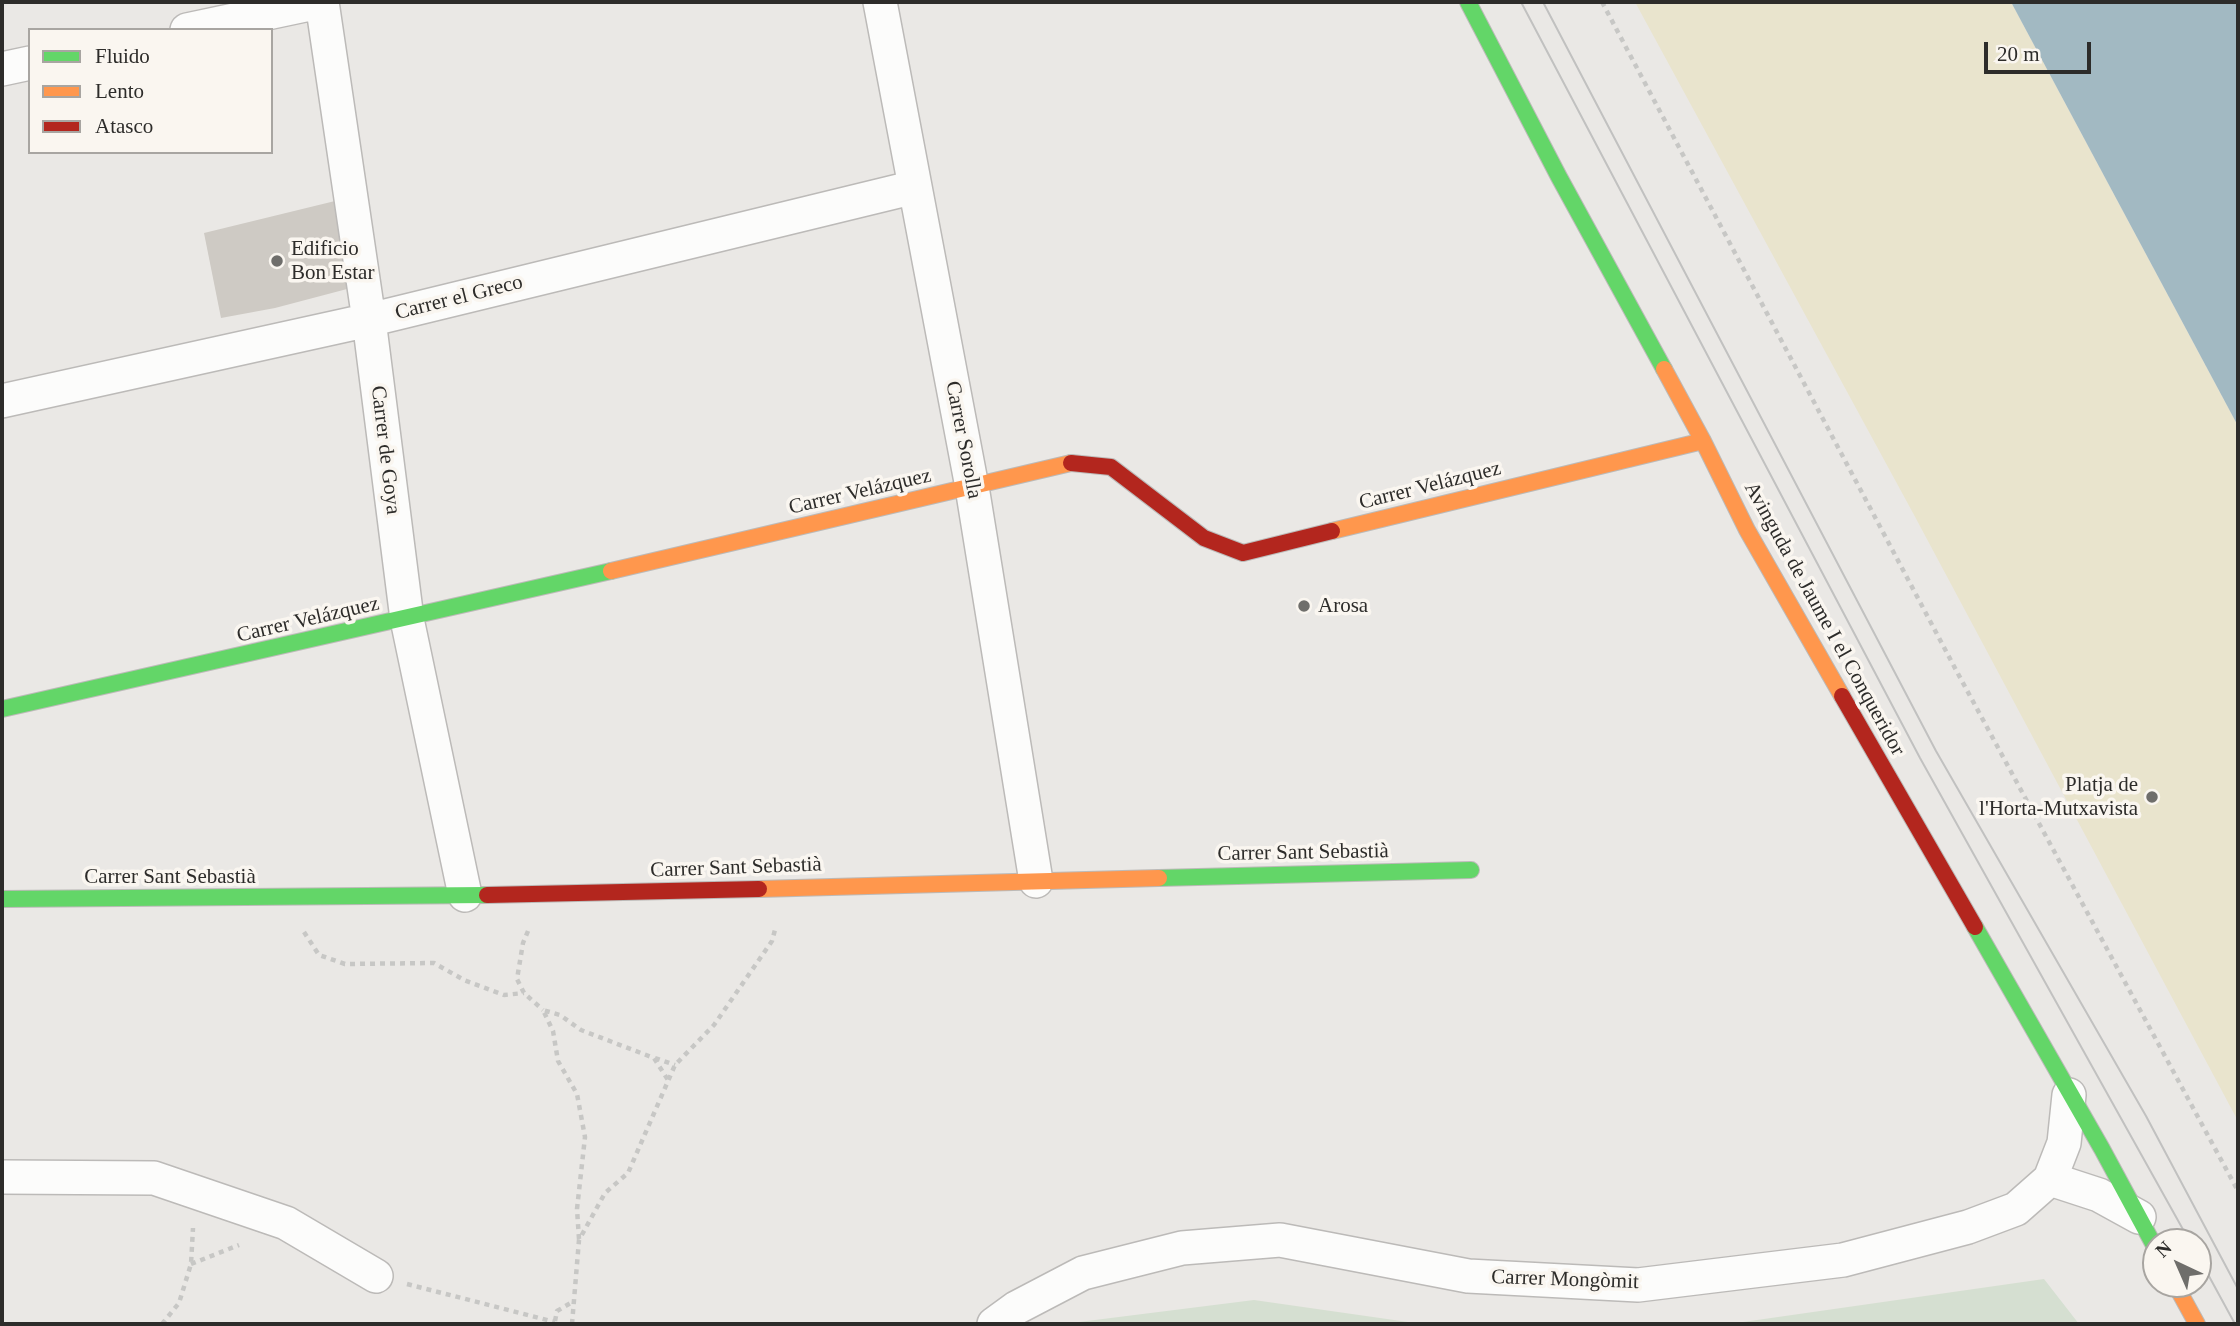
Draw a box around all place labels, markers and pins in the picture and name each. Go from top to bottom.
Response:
place label: Edificio Bon Estar [291,236,374,286]
marker: Edificio Bon Estar [269,253,285,269]
place label: Arosa [1318,593,1368,619]
marker: Arosa [1296,598,1312,614]
place label: Platja de l'Horta-Mutxavista [1979,772,2138,822]
marker: Platja de l'Horta-Mutxavista [2144,789,2160,805]

